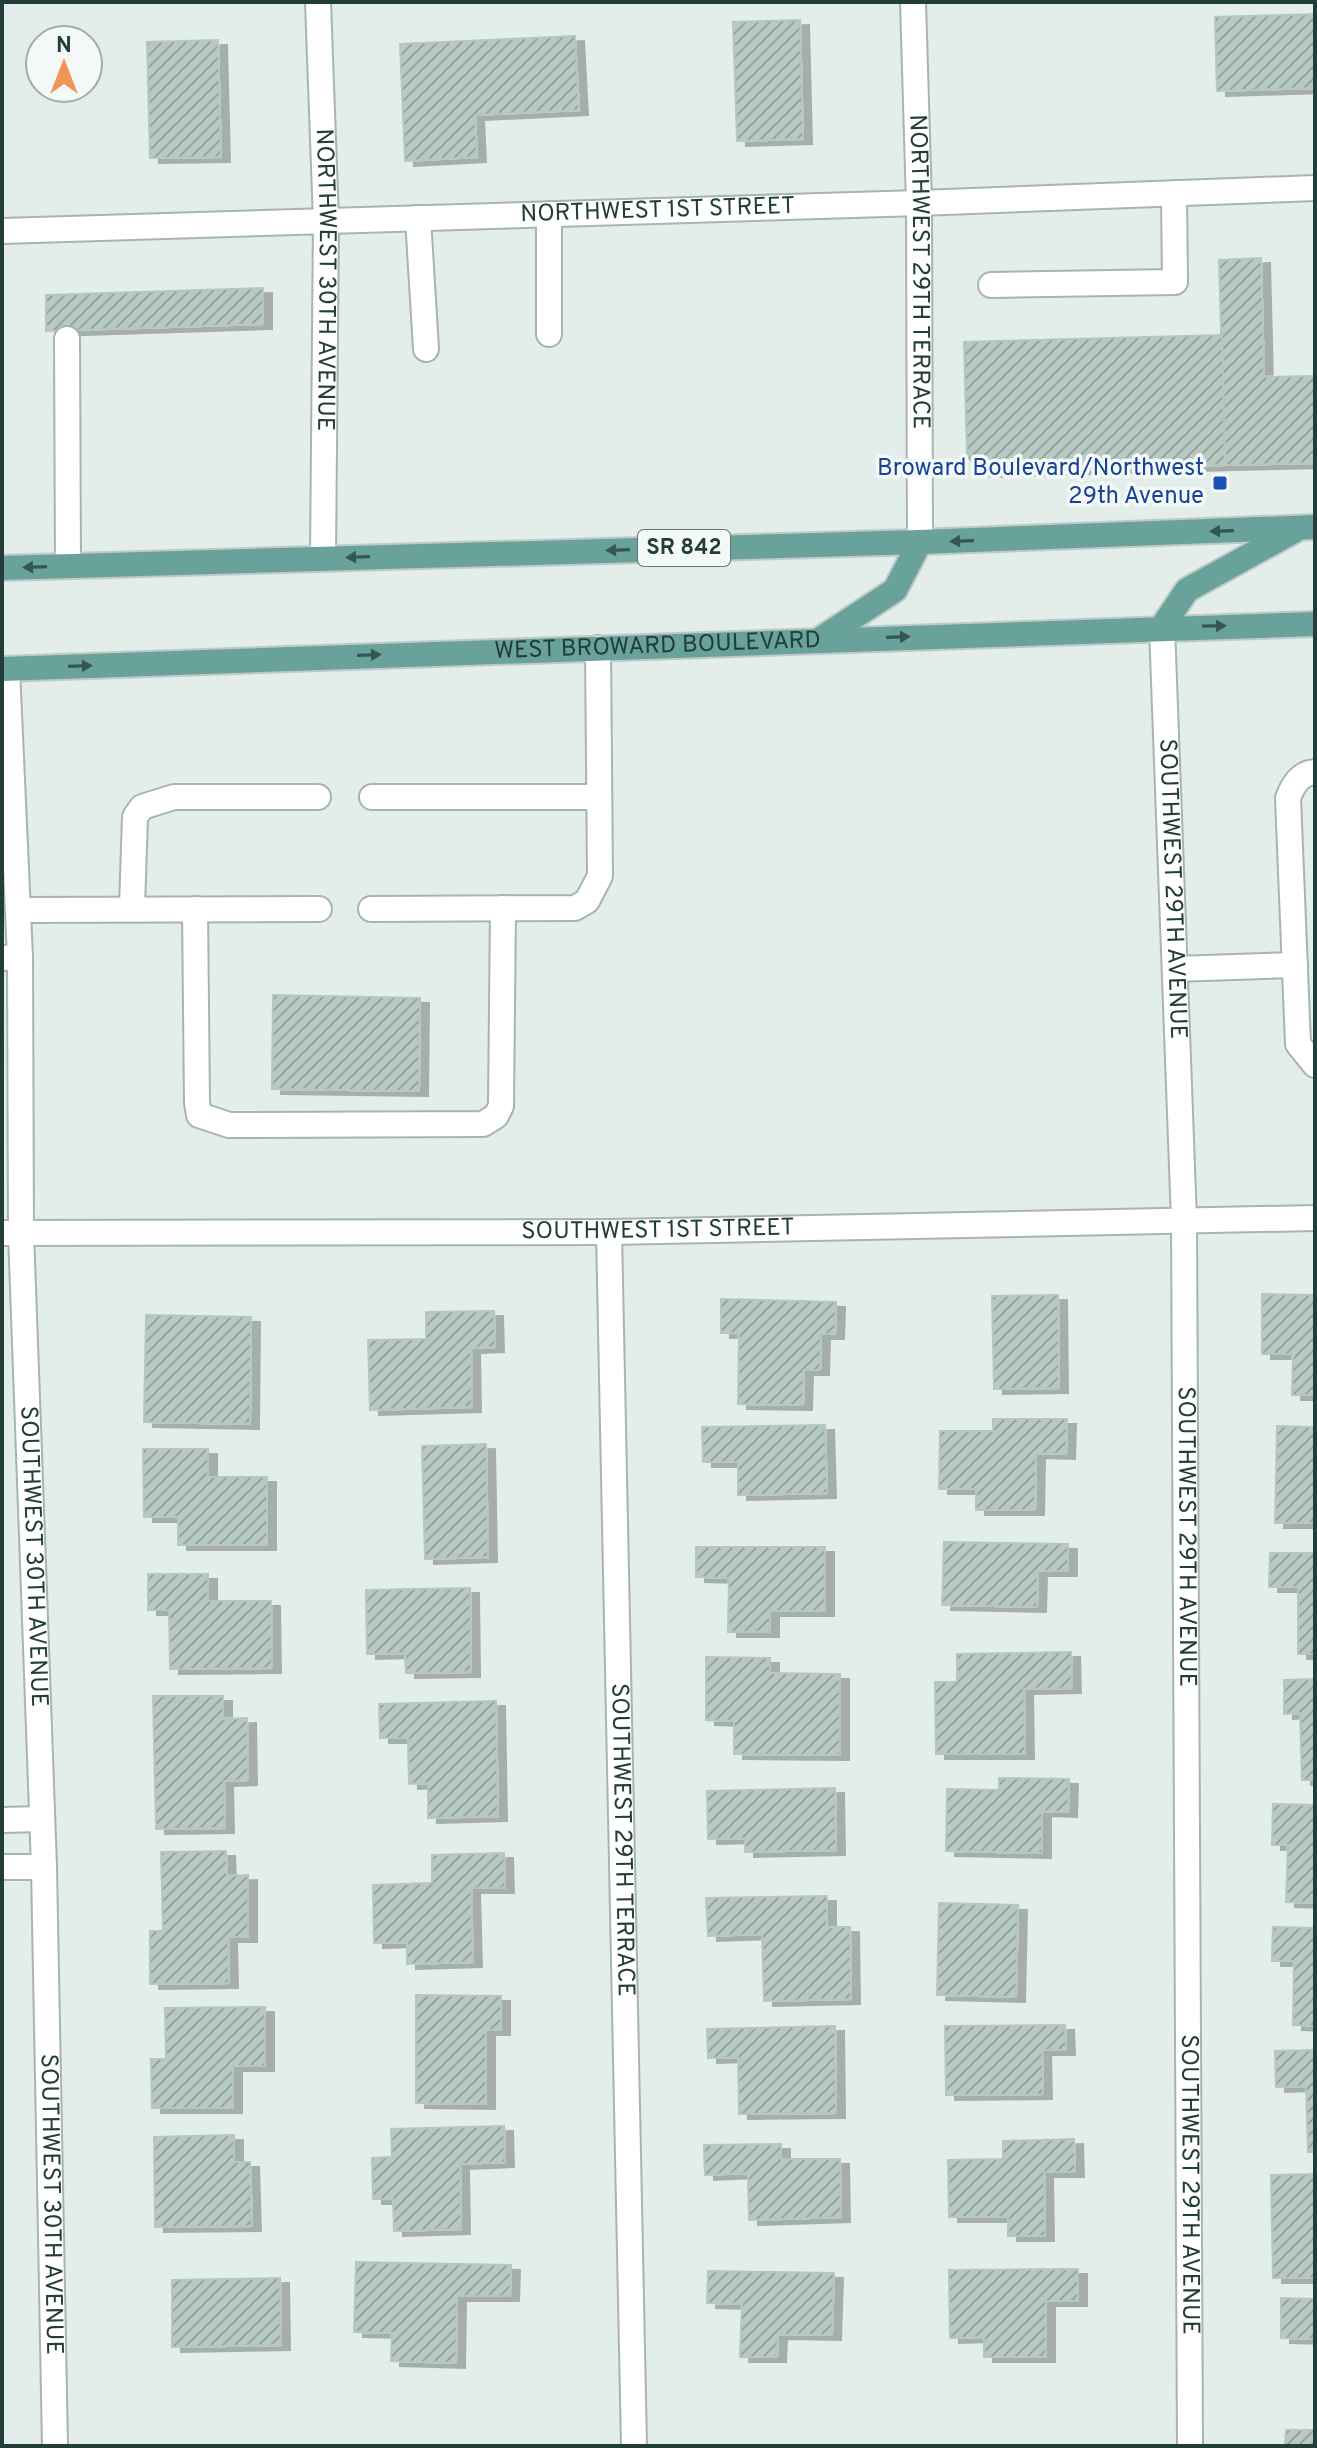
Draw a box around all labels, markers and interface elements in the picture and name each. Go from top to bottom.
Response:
north arrow [24,24,104,104]
text: N [56,33,72,60]
street label: NORTHWEST 29TH TERRACE [901,114,935,430]
street label: NORTHWEST 30TH AVENUE [308,128,341,431]
street label: NORTHWEST 1ST STREET [520,192,796,230]
place label: Broward Boulevard/Northwest 29th Avenue [877,454,1204,512]
marker: Broward Boulevard/Northwest 29th Avenue [1211,474,1229,492]
one-way arrow [1209,524,1234,537]
road number: SR 842 [638,530,730,566]
one-way arrow [949,534,974,547]
one-way arrow [605,544,630,557]
one-way arrow [345,551,370,563]
one-way arrow [22,561,47,574]
one-way arrow [1202,620,1227,632]
street label: WEST BROWARD BOULEVARD [494,626,821,667]
one-way arrow [886,630,911,643]
one-way arrow [357,649,382,662]
one-way arrow [68,659,93,672]
street label: SOUTHWEST 29TH AVENUE [1151,738,1192,1040]
street label: SOUTHWEST 1ST STREET [521,1213,795,1247]
street label: SOUTHWEST 29TH AVENUE [1170,1386,1201,1687]
street label: SOUTHWEST 30TH AVENUE [12,1405,53,1708]
street label: SOUTHWEST 29TH TERRACE [603,1683,640,1997]
street label: SOUTHWEST 29TH AVENUE [1173,2034,1204,2335]
street label: SOUTHWEST 30TH AVENUE [33,2053,68,2355]

